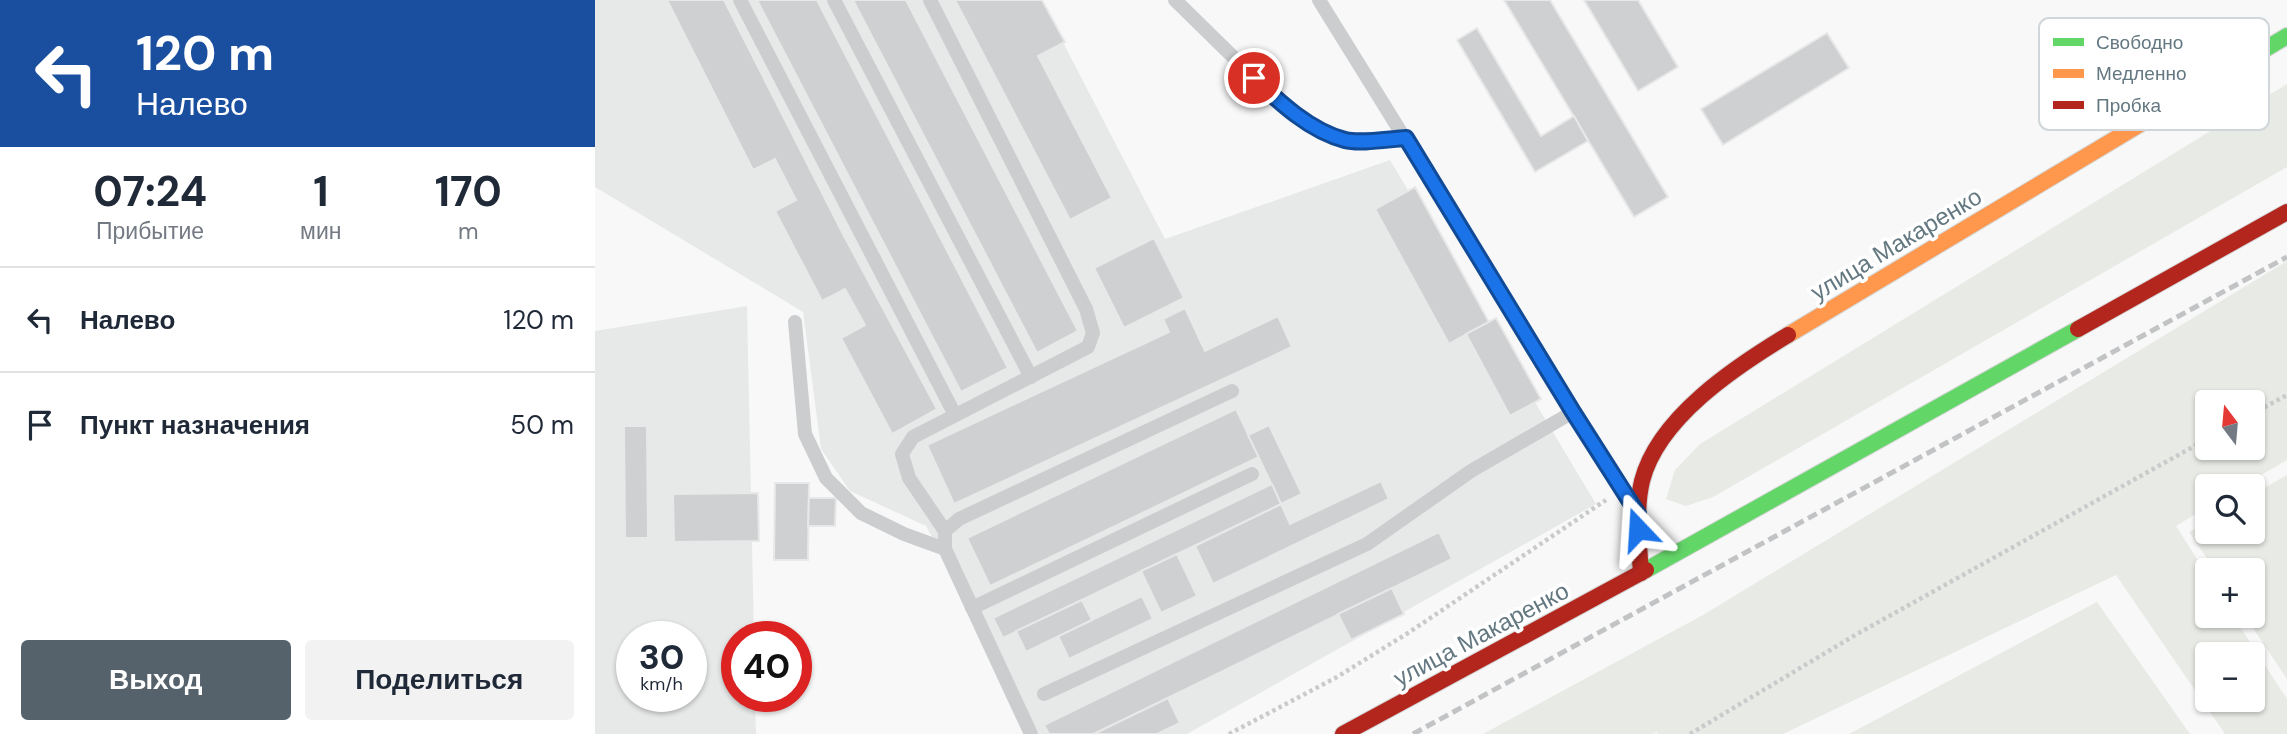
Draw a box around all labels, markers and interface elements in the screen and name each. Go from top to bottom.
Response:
legend [2039,18,2269,130]
text: 120 m [136,21,274,85]
icon: left [21,28,112,119]
text: Свободно [2096,30,2183,55]
pin [1224,48,1284,108]
icon: arrive [1235,59,1273,97]
text: Медленно [2096,61,2186,86]
text: Налево [136,83,248,125]
text: Пробка [2096,93,2161,118]
text: 07:24 [93,164,207,219]
text: 1 [313,164,328,219]
text: 170 [435,164,502,219]
street label: улица Макаренко [1805,181,1987,307]
text: Прибытие [96,216,204,246]
text: мин [300,216,341,246]
text: m [458,216,478,246]
icon: left [21,301,59,339]
text: Налево [80,303,175,337]
text: 120 m [503,303,574,337]
north arrow [2195,390,2265,460]
map controls [2195,390,2265,712]
icon: arrive [21,406,59,444]
text: Пункт назначения [80,408,310,442]
text: 50 m [510,408,574,442]
button: search [2195,474,2265,544]
position arrow [1601,492,1675,566]
button: + [2195,558,2265,628]
street label: улица Макаренко [1388,575,1574,693]
speed limit sign: 40 [721,621,812,712]
text: 30 [639,634,684,680]
button: Выход [21,640,291,720]
button: Поделиться [305,640,574,720]
button: − [2195,642,2265,712]
text: km/h [640,672,683,696]

